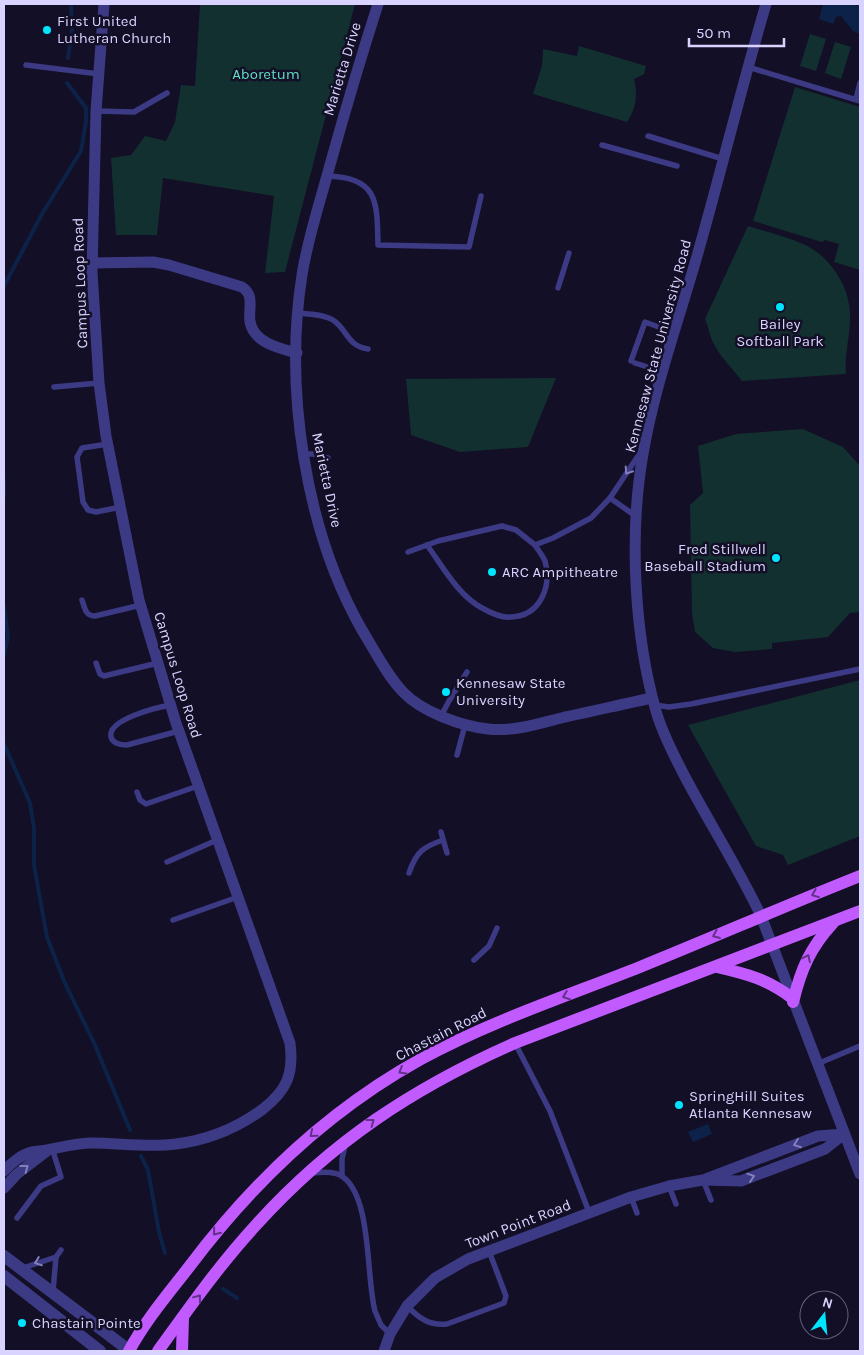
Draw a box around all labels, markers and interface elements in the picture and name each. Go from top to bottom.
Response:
place label: First United Lutheran Church [57,12,171,47]
scale bar [689,15,784,47]
street label: Marietta Drive [319,20,365,118]
marker: First United Lutheran Church [41,24,53,36]
text: 50 m [696,24,731,42]
park label: Aboretum [232,65,300,83]
street label: Campus Loop Road [69,217,91,349]
street label: Kennesaw State University Road [621,237,695,455]
marker: Bailey Softball Park [774,301,786,313]
place label: Bailey Softball Park [736,315,824,350]
street label: Marietta Drive [308,431,346,529]
one-way arrow [625,466,634,475]
place label: Fred Stillwell Baseball Stadium [644,540,766,575]
marker: Fred Stillwell Baseball Stadium [770,552,782,564]
place label: ARC Ampitheatre [502,563,618,581]
marker: ARC Ampitheatre [486,566,498,578]
street label: Campus Loop Road [150,610,206,740]
place label: Kennesaw State University [456,674,566,709]
marker: Kennesaw State University [440,686,452,698]
one-way arrow [811,888,820,898]
one-way arrow [712,928,721,939]
one-way arrow [801,954,811,963]
one-way arrow [562,990,571,1000]
street label: Chastain Road [392,1003,490,1065]
one-way arrow [399,1064,408,1074]
place label: SpringHill Suites Atlanta Kennesaw [689,1087,812,1122]
marker: SpringHill Suites Atlanta Kennesaw [673,1099,685,1111]
one-way arrow [365,1119,374,1127]
one-way arrow [309,1129,318,1138]
one-way arrow [793,1138,802,1148]
one-way arrow [19,1165,29,1174]
one-way arrow [746,1173,754,1183]
street label: Town Point Road [463,1196,573,1252]
one-way arrow [214,1226,222,1235]
one-way arrow [34,1256,43,1266]
north arrow [799,1290,849,1340]
text: N [820,1293,835,1313]
one-way arrow [192,1295,200,1304]
place label: Chastain Pointe [32,1314,141,1332]
marker: Chastain Pointe [16,1317,28,1329]

